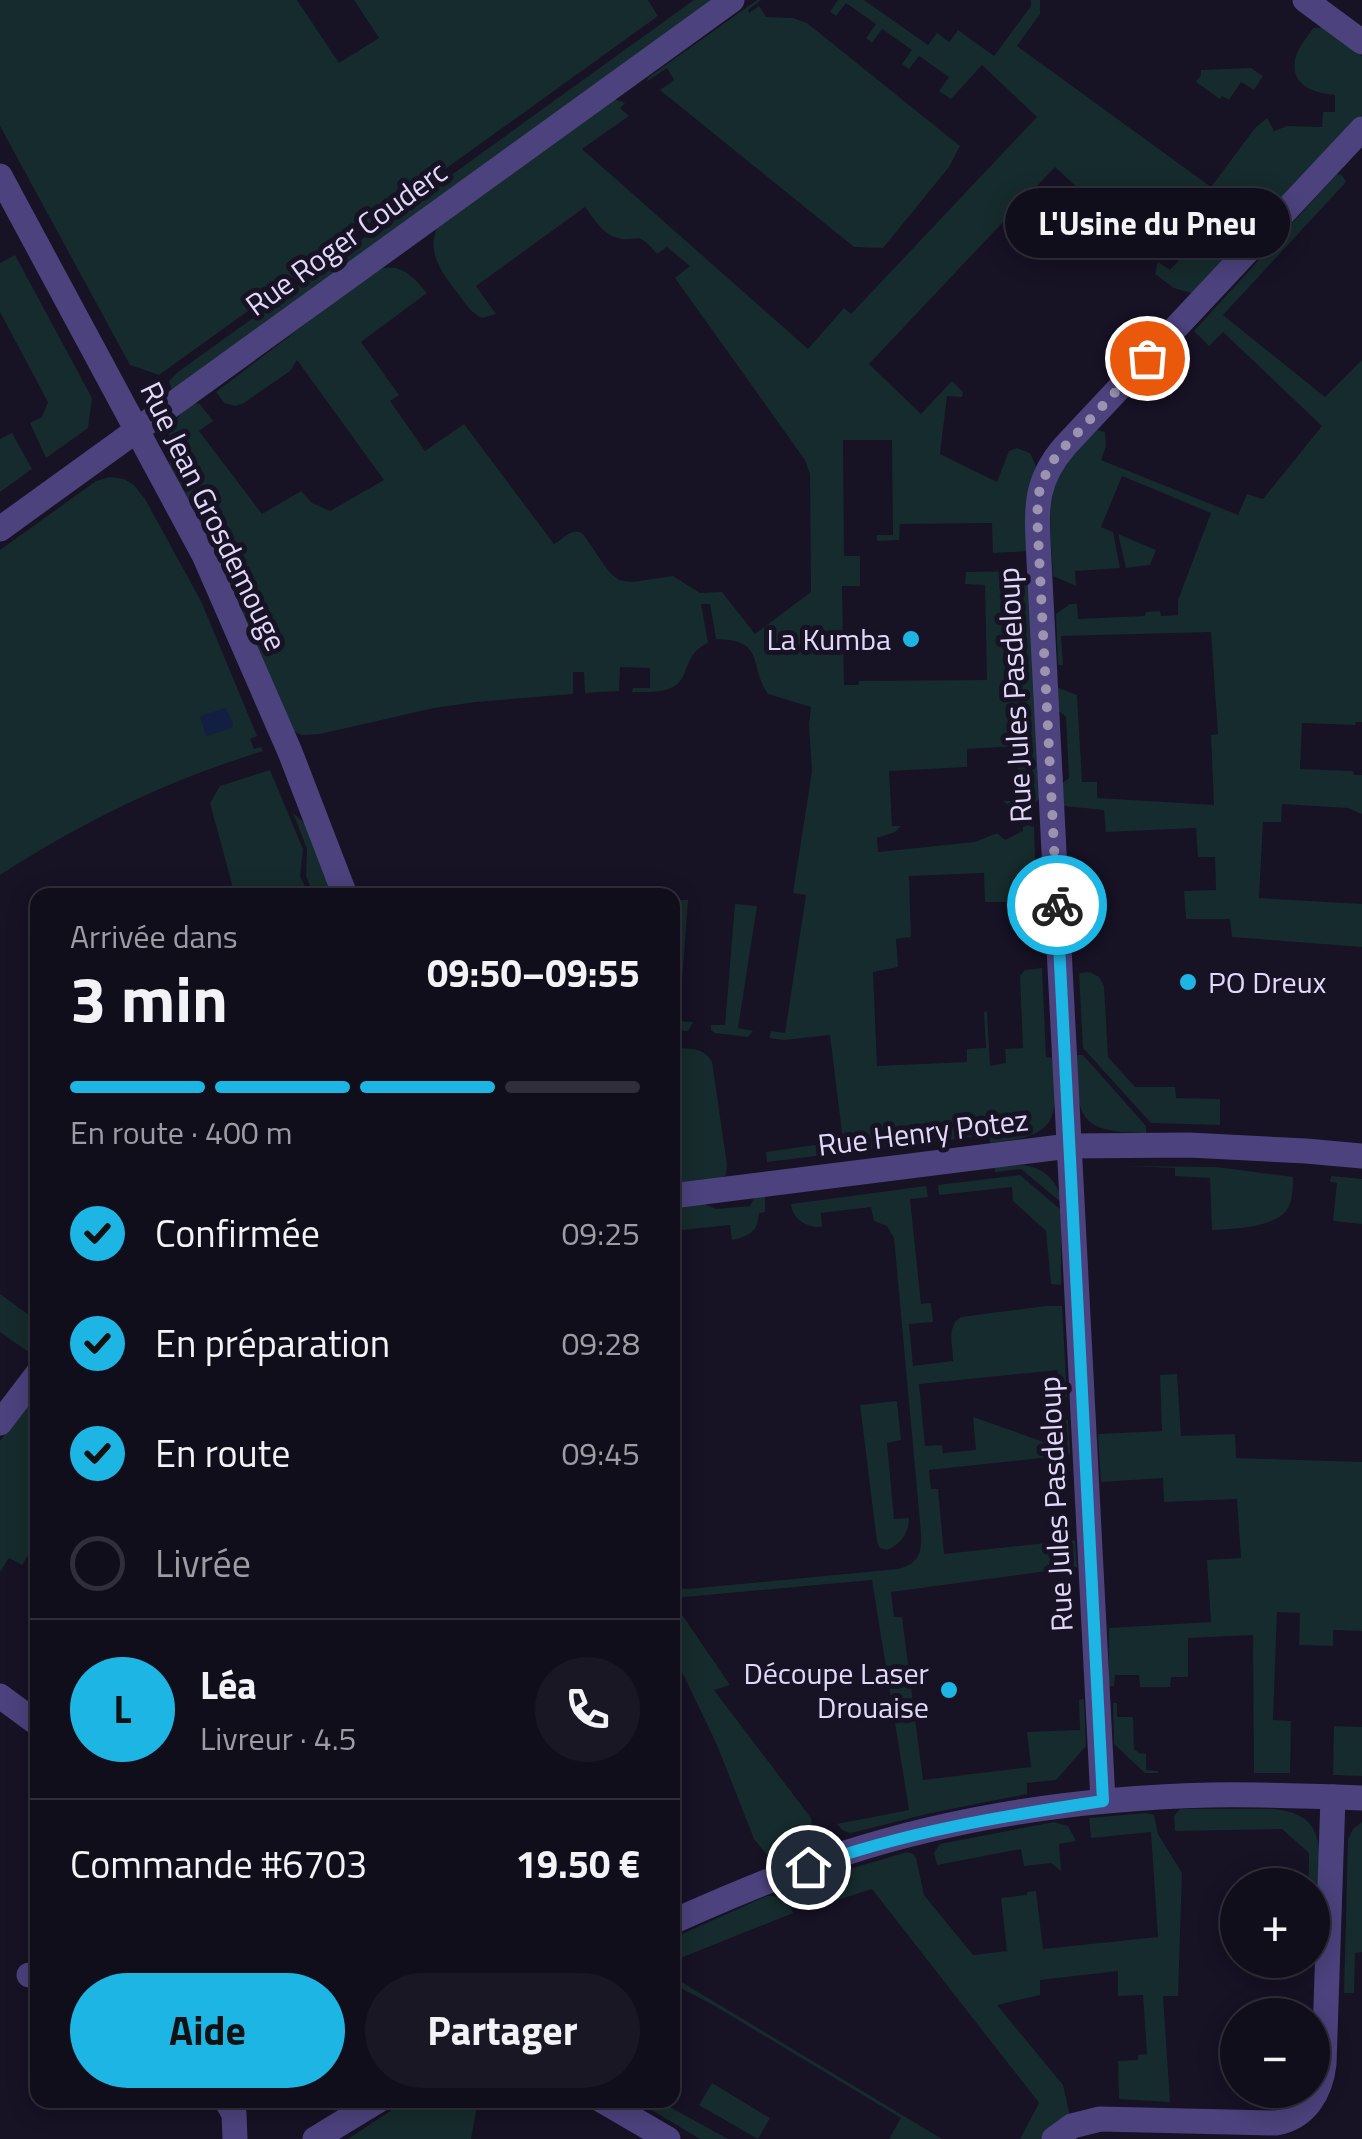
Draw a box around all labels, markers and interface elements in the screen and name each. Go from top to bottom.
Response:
street label: Rue Roger Couderc [236,149,456,327]
callout: L'Usine du Pneu [1004,188,1290,258]
text: L'Usine du Pneu [1038,199,1257,247]
pin [1105,316,1190,401]
icon: bag [1120,331,1175,386]
street label: Rue Jean Grosdemouge [129,374,299,658]
street label: Rue Jules Pasdeloup [984,566,1044,824]
place label: La Kumba [767,616,891,662]
marker: La Kumba [900,628,922,650]
courier [1007,855,1107,955]
icon: bike [1030,878,1085,933]
text: Arrivée dans [70,912,238,960]
text: 09:50–09:55 [427,944,640,1002]
text: 3 min [70,948,228,1047]
place label: PO Dreux [1208,959,1326,1005]
marker: PO Dreux [1177,971,1199,993]
street label: Rue Henry Potez [815,1096,1031,1168]
text: En route · 400 m [70,1108,293,1156]
text: Confirmée [155,1204,320,1262]
icon: check [70,1206,125,1261]
text: 09:25 [561,1209,640,1257]
text: En préparation [155,1314,390,1372]
icon: check [70,1316,125,1371]
text: 09:28 [561,1319,640,1367]
street label: Rue Jules Pasdeloup [1025,1375,1085,1633]
text: En route [155,1424,290,1482]
icon: check [70,1426,125,1481]
text: 09:45 [561,1429,640,1477]
text: Livrée [155,1534,251,1592]
place label: Découpe Laser Drouaise [743,1650,929,1730]
text: Léa [200,1656,257,1714]
button: phone [535,1657,640,1762]
marker: Découpe Laser Drouaise [938,1679,960,1701]
text: L [114,1680,131,1738]
text: Livreur · 4.5 [200,1714,356,1762]
pin [766,1825,851,1910]
text: Commande #6703 [70,1835,367,1893]
text: 19.50 € [516,1835,640,1893]
icon: home [781,1840,836,1895]
map controls [1220,1868,1330,2108]
button: + [1220,1868,1330,1978]
button: Aide [70,1973,345,2088]
button: Partager [365,1973,640,2088]
button: − [1220,1998,1330,2108]

